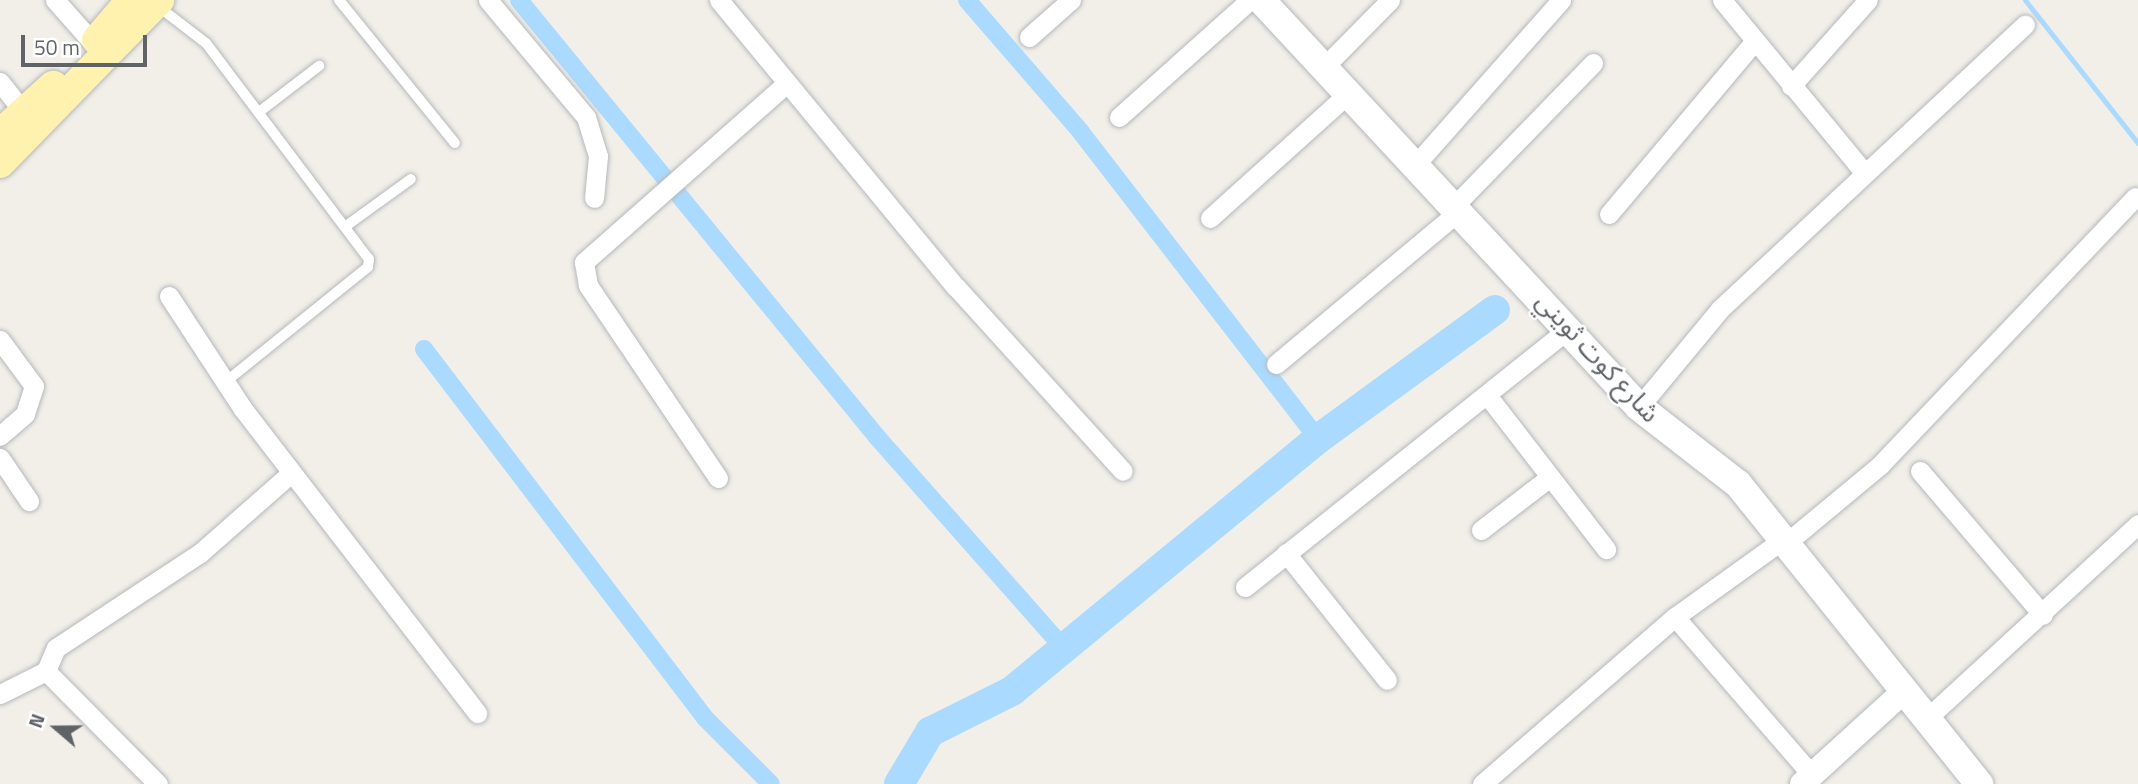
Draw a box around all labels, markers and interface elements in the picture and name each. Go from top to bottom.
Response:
scale bar [24,21,150,65]
text: 50 m [34,31,80,63]
street label: شارع كوت ثويني [1530,285,1666,429]
north arrow [21,693,91,763]
text: N [20,710,52,732]

